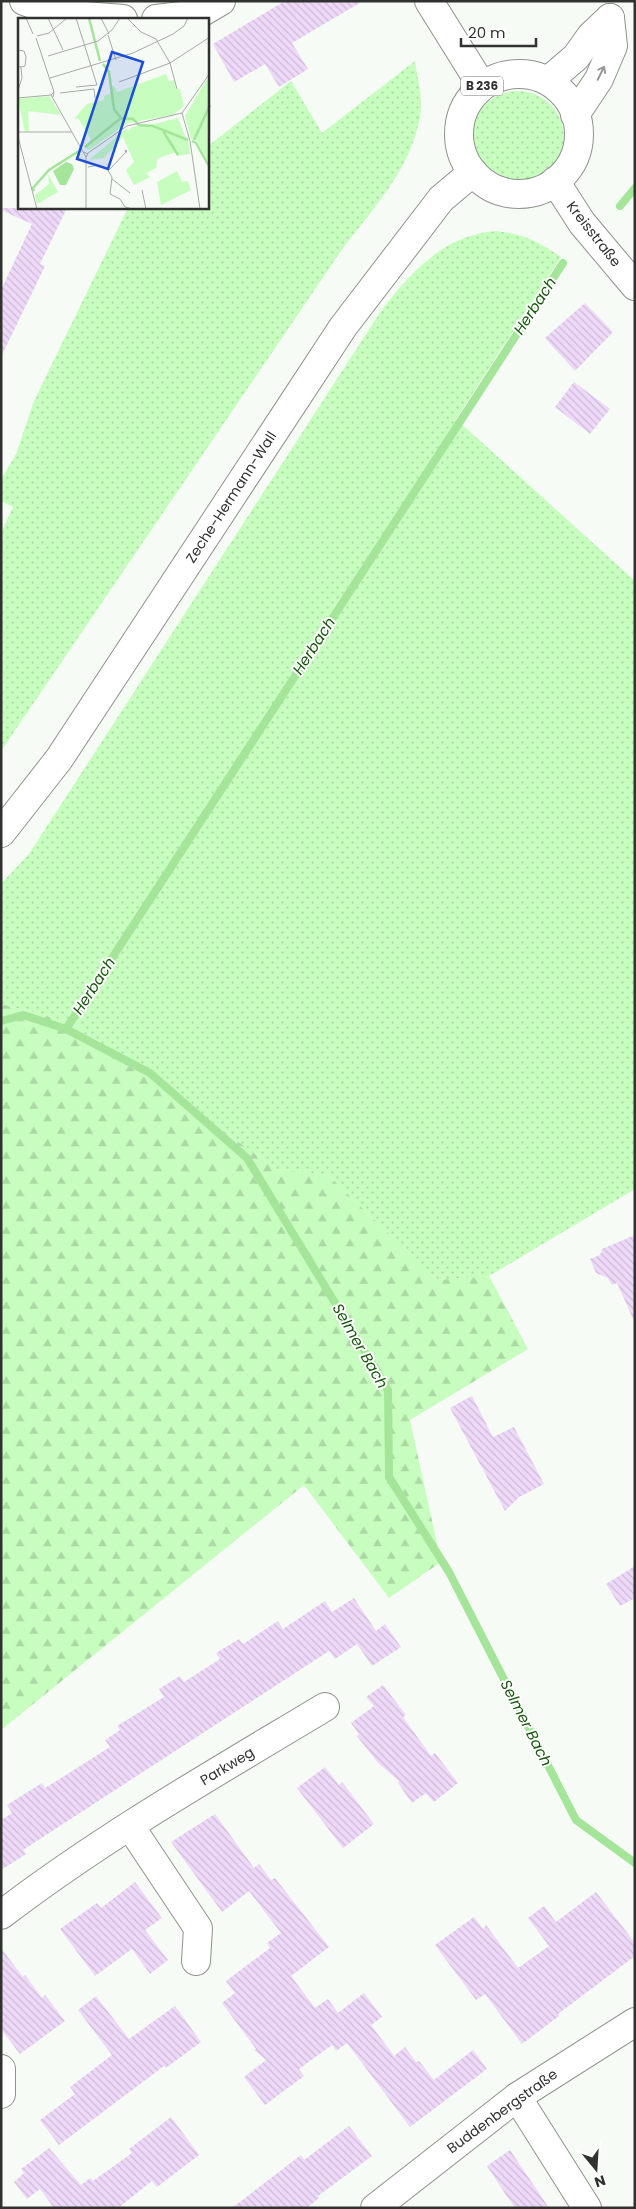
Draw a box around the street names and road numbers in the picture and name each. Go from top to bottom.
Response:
road number: B 236 [461,76,503,95]
street label: Kreisstraße [562,197,626,271]
street label: Zeche-Hermann-Wall [181,427,281,567]
street label: Parkweg [196,1742,258,1790]
street label: Buddenbergstraße [443,2064,562,2158]

